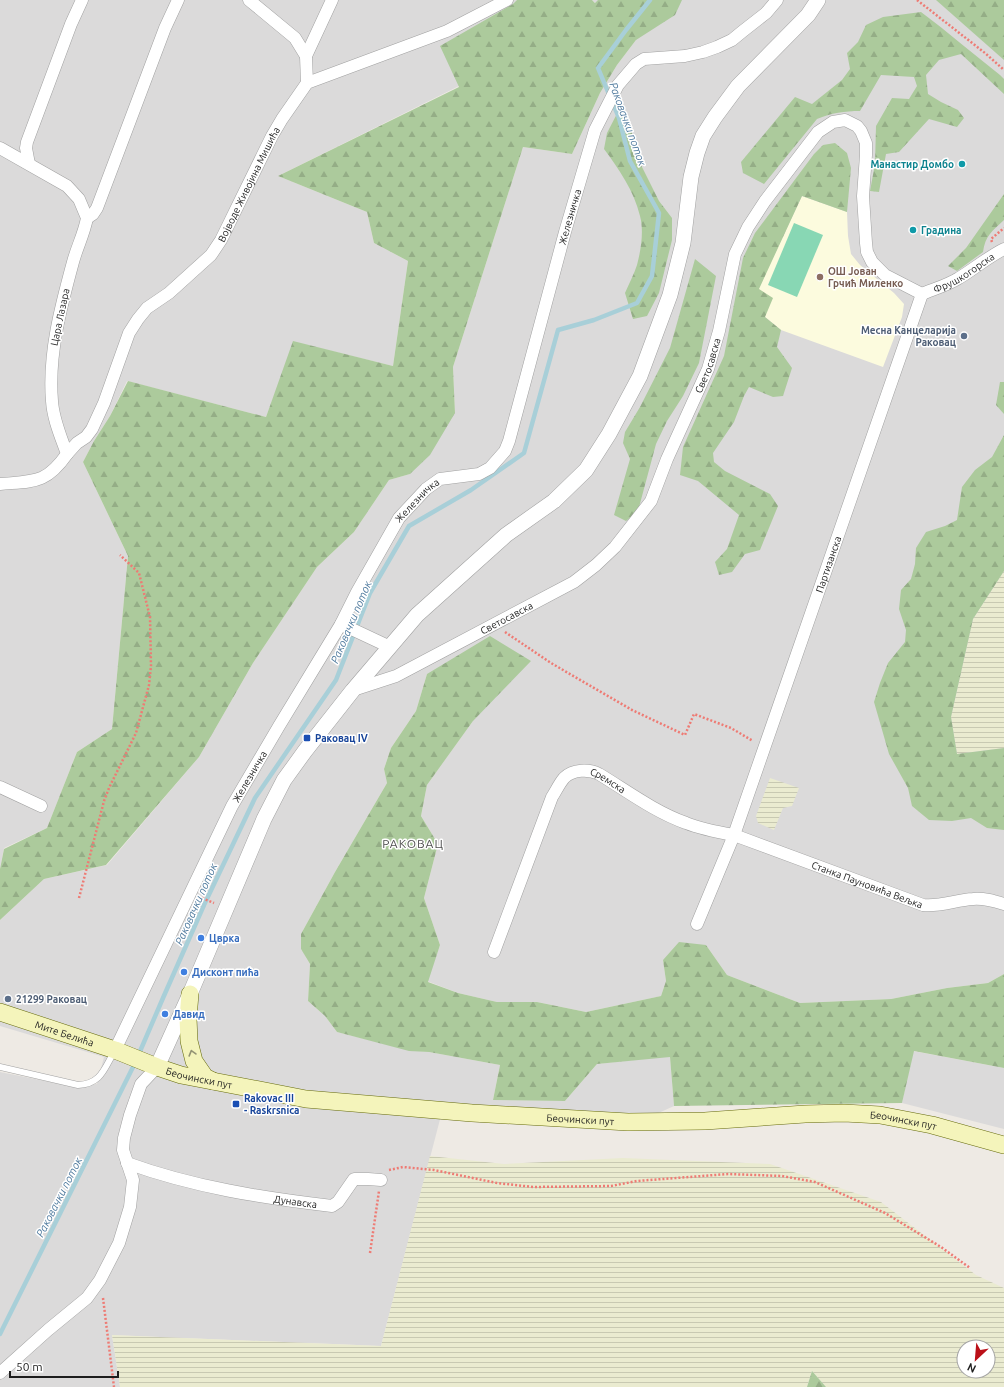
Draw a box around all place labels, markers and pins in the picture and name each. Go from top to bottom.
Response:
place label: Манастир Домбо [870,159,954,170]
marker: Манастир Домбо [957,159,967,169]
marker: Градина [908,225,918,235]
place label: Градина [921,225,962,236]
place label: ОШ Јован Грчић Миленко [828,266,903,289]
marker: ОШ Јован Грчић Миленко [815,272,825,282]
place label: Месна Канцеларија Раковац [861,325,956,348]
marker: Месна Канцеларија Раковац [959,331,969,341]
marker: Раковац IV [302,733,312,743]
place label: Раковац IV [315,733,368,744]
marker: Цврка [196,933,206,943]
place label: Цврка [209,933,240,944]
marker: Дисконт пића [179,967,189,977]
place label: Дисконт пића [192,967,259,978]
marker: 21299 Раковац [3,994,13,1004]
place label: 21299 Раковац [16,994,87,1005]
marker: Давид [160,1009,170,1019]
place label: Давид [173,1009,205,1020]
place label: Rakovac III - Raskrsnica [244,1093,299,1116]
marker: Rakovac III - Raskrsnica [231,1099,241,1109]

